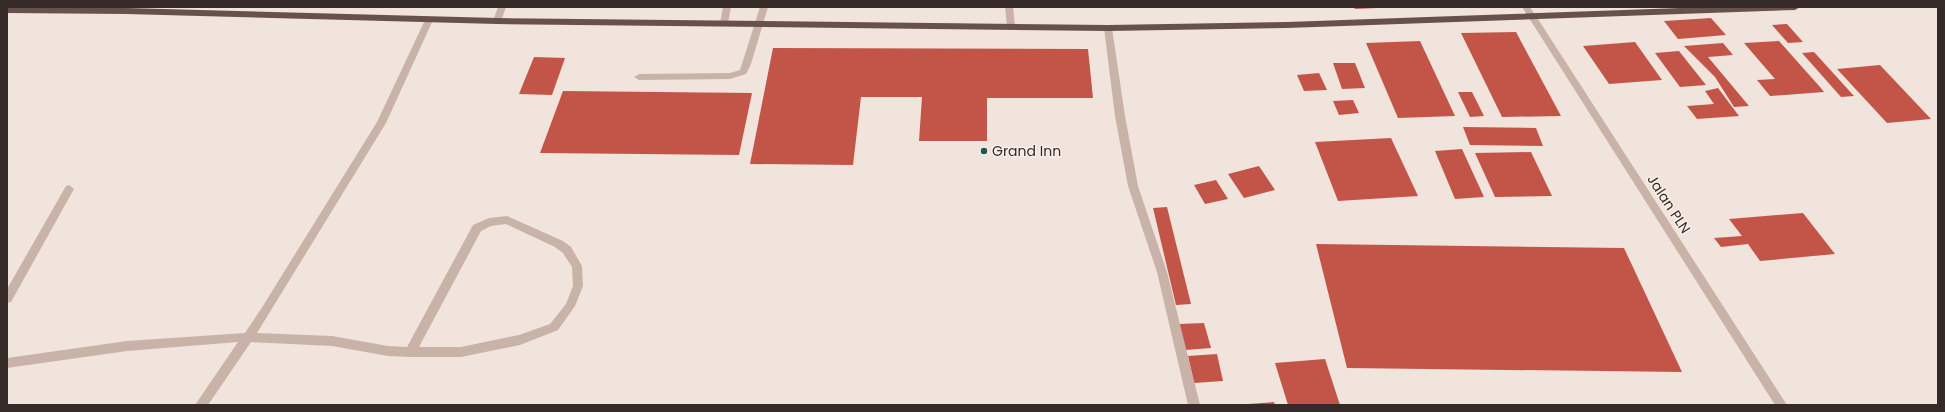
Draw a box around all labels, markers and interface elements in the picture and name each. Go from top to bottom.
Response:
place label: Grand Inn [992,141,1061,161]
marker: Grand Inn [979,146,989,156]
street label: Jalan PLN [1643,171,1695,237]

